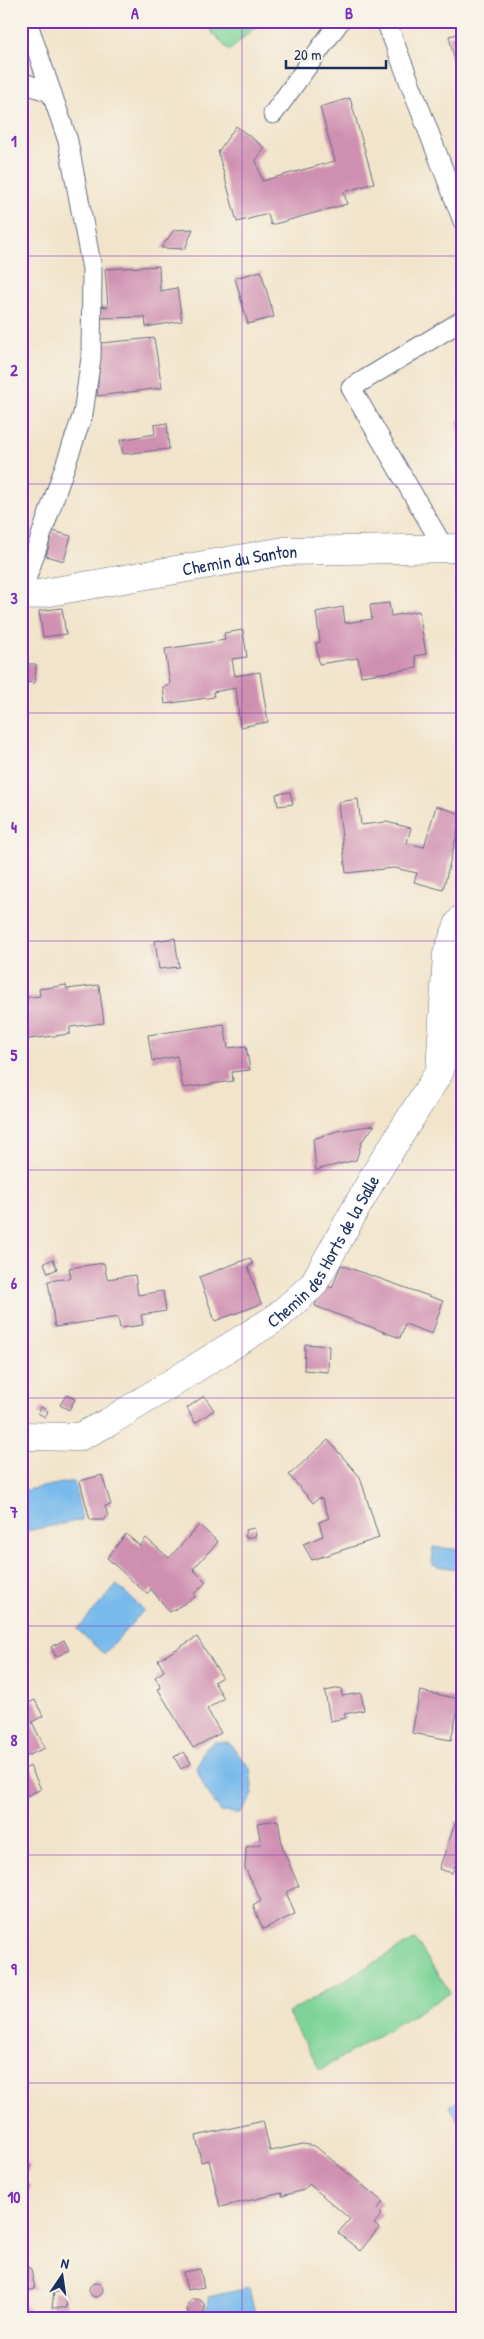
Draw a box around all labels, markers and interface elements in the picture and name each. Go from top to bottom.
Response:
text: A [131,2,139,24]
text: B [345,2,353,24]
scale bar [286,38,386,70]
text: 20 m [294,44,321,65]
text: 1 [11,130,17,152]
text: 2 [10,359,18,381]
street label: Chemin du Santon [180,538,298,581]
text: 3 [10,587,18,609]
text: 4 [11,816,17,838]
text: 5 [11,1044,18,1066]
street label: Chemin des Horts de la Salle [262,1170,385,1333]
text: 6 [11,1272,18,1294]
text: 7 [9,1501,18,1523]
text: 8 [11,1729,18,1751]
text: 9 [11,1958,17,1980]
text: 10 [8,2186,20,2208]
north arrow [38,2252,88,2302]
text: N [59,2253,71,2273]

